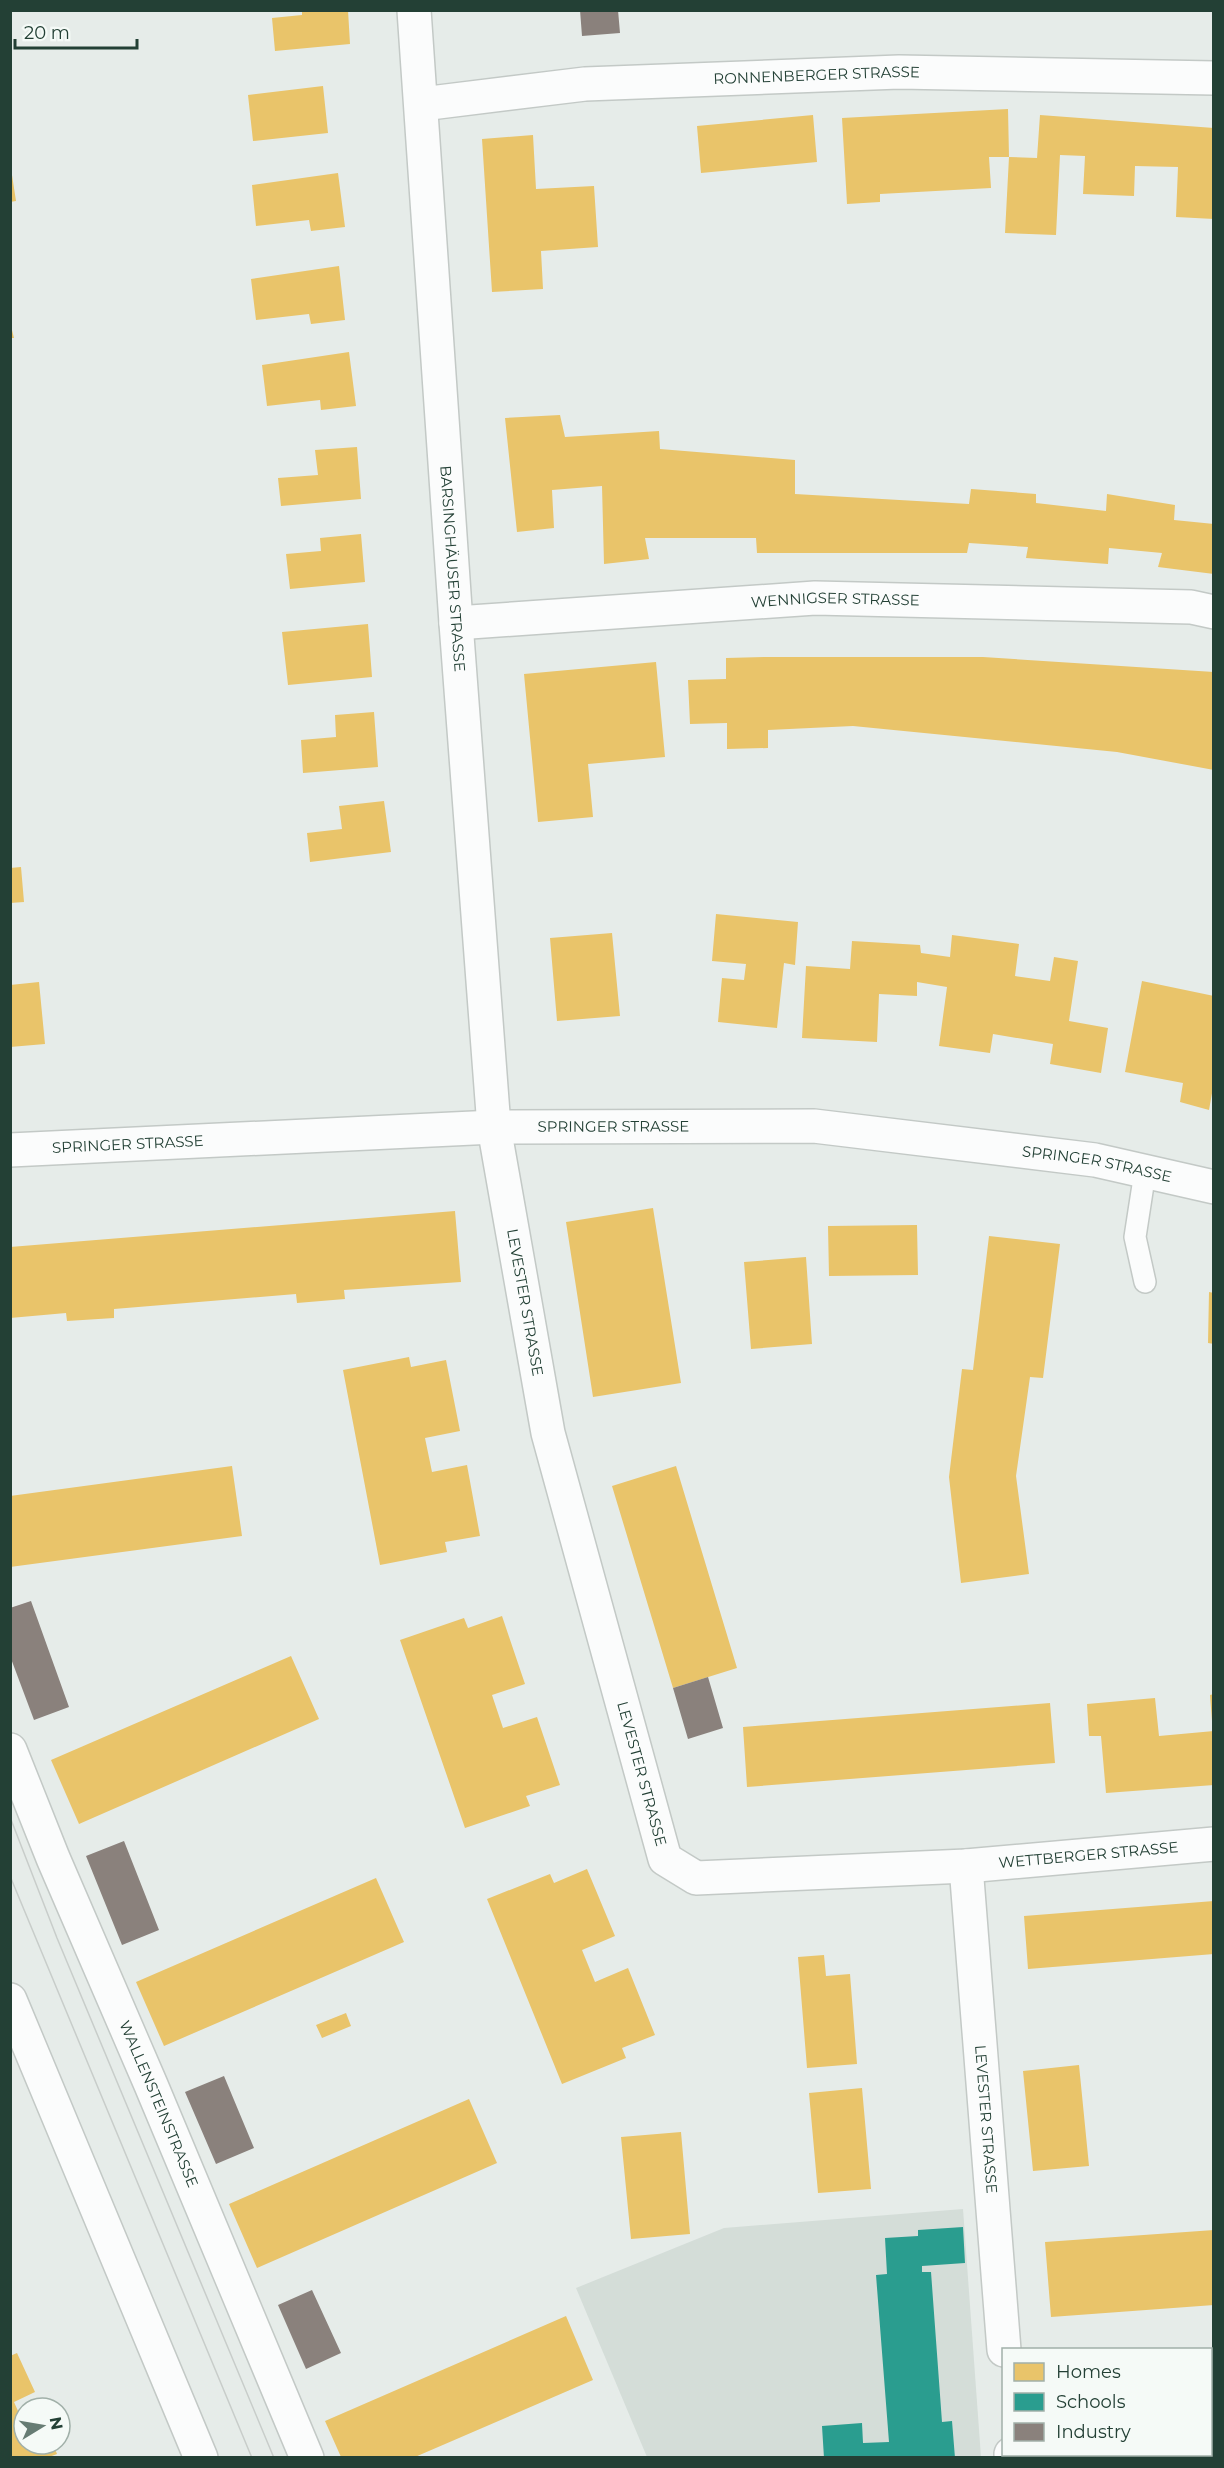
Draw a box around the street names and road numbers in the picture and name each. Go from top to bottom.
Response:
street label: RONNENBERGER STRASSE [713,62,920,88]
street label: BARSINGHÄUSER STRASSE [436,465,470,673]
street label: WENNIGSER STRASSE [750,588,920,611]
street label: SPRINGER STRASSE [538,1116,689,1136]
street label: SPRINGER STRASSE [52,1131,204,1157]
street label: SPRINGER STRASSE [1021,1141,1174,1186]
street label: LEVESTER STRASSE [503,1227,548,1378]
street label: LEVESTER STRASSE [613,1699,671,1848]
street label: WETTBERGER STRASSE [998,1837,1179,1872]
street label: WALLENSTEINSTRASSE [115,2018,203,2190]
street label: LEVESTER STRASSE [971,2044,1002,2194]

